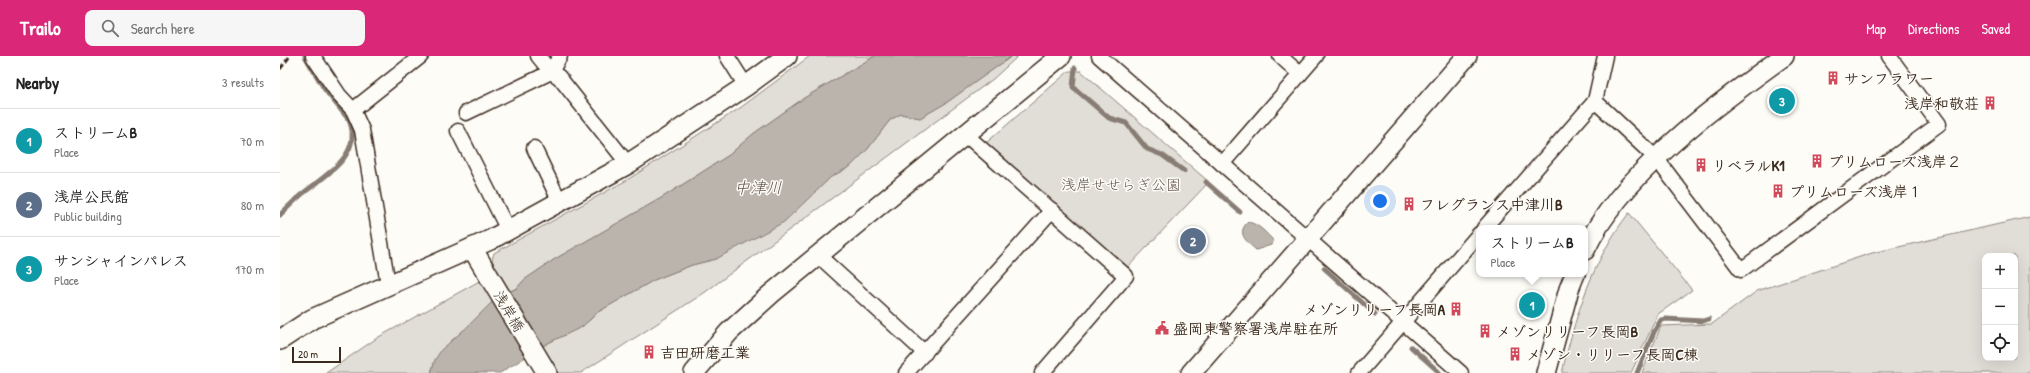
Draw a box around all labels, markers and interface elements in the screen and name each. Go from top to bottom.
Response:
search box [85,10,365,46]
text: Trailo [20,15,61,41]
icon: search [99,17,121,39]
text: Search here [131,18,195,39]
text: Map [1866,19,1886,38]
text: Directions [1908,19,1959,38]
text: Saved [1981,19,2010,38]
place label: サンフラワー [1844,68,1934,89]
building icon: サンフラワー [1825,70,1841,86]
text: Nearby [16,71,59,94]
text: 3 results [222,73,264,91]
pin: 3 [1769,86,1795,116]
place label: 浅岸和敬荘 [1904,93,1979,114]
building icon: 浅岸和敬荘 [1982,95,1998,111]
text: ストリームB [54,122,137,143]
text: 1 [27,132,31,150]
text: 70 m [240,132,264,150]
text: Place [54,143,79,161]
place label: プリムローズ浅岸２ [1828,151,1962,172]
building icon: プリムローズ浅岸２ [1809,153,1825,169]
place label: リベラルK1 [1712,155,1785,176]
building icon: リベラルK1 [1693,157,1709,173]
park label: 浅岸せせらぎ公園 [1061,174,1181,195]
water label: 中津川 [734,176,782,198]
place label: プリムローズ浅岸１ [1789,181,1923,202]
building icon: プリムローズ浅岸１ [1770,183,1786,199]
text: 浅岸公民館 [54,186,129,207]
your location [1370,191,1390,211]
place label: フレグランス中津川B [1420,194,1563,215]
text: 2 [26,196,32,214]
text: 80 m [241,196,264,214]
building icon: フレグランス中津川B [1401,196,1417,212]
text: Public building [54,207,122,225]
popup [1476,225,1588,277]
pin: 2 [1180,226,1206,256]
text: ストリームB [1490,232,1574,253]
text: サンシャインパレス [54,250,188,271]
text: Place [1490,253,1515,271]
map controls [1982,253,2018,361]
button: + [1982,253,2018,289]
text: 3 [26,260,32,278]
text: 170 m [235,260,264,278]
text: Place [54,271,79,289]
street label: 浅岸橋 [488,286,530,336]
button: − [1982,289,2018,325]
pin: 1 [1519,290,1545,320]
place label: メゾンリリーフ長岡A [1303,299,1446,320]
building icon: メゾンリリーフ長岡A [1448,301,1464,317]
place label: 盛岡東警察署浅岸駐在所 [1173,318,1338,339]
public building icon: 盛岡東警察署浅岸駐在所 [1154,320,1170,336]
place label: メゾンリリーフ長岡B [1496,321,1638,342]
building icon: メゾンリリーフ長岡B [1477,323,1493,339]
button: locate [1982,325,2018,361]
place label: 吉田研磨工業 [660,342,750,363]
building icon: 吉田研磨工業 [641,344,657,360]
place label: メゾン・リリーフ長岡C棟 [1526,344,1699,365]
scale bar [292,345,341,364]
building icon: メゾン・リリーフ長岡C棟 [1507,346,1523,362]
text: 20 m [298,347,318,361]

